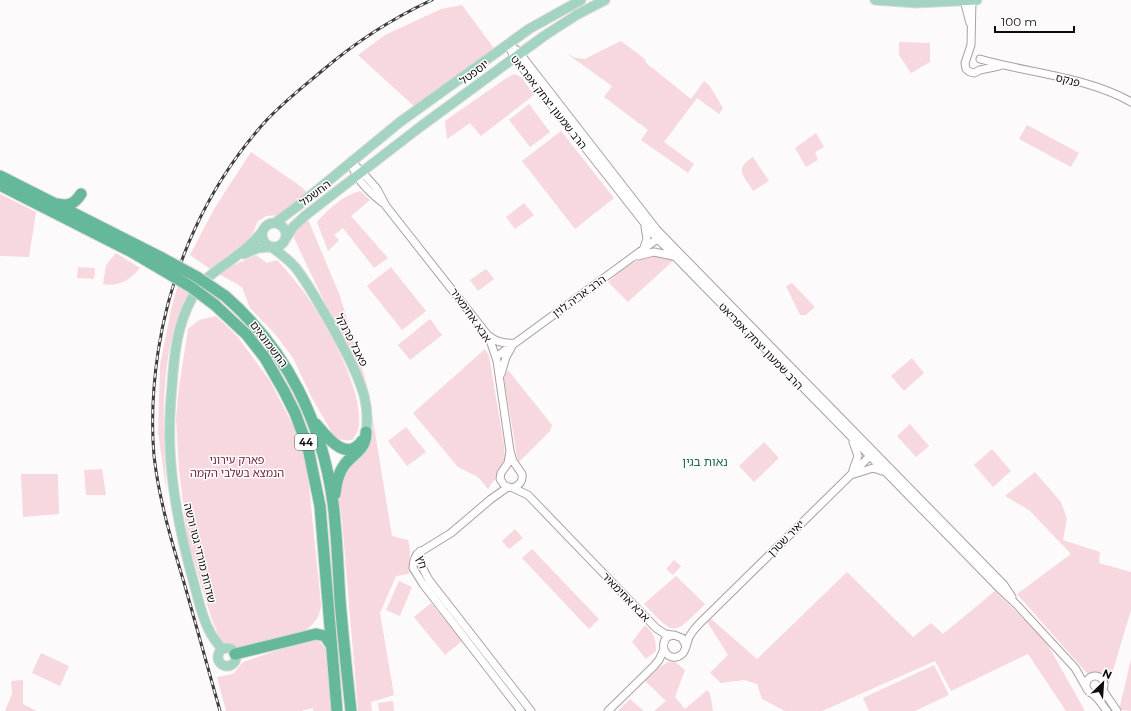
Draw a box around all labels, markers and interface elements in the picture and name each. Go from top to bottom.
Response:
scale bar [995,8,1074,34]
text: 100 m [1001,14,1037,29]
street label: הרב שמעון יצחק אפריאט [508,52,590,152]
street label: יוספטל [457,57,491,87]
street label: פנקס [1054,70,1082,90]
street label: החשמל [297,177,333,209]
street label: הרב אריה לוין [549,272,609,320]
street label: אבא אחימאיר [447,285,495,345]
street label: הרב שמעון יצחק אפריאט [716,300,806,393]
street label: פאבל פרנקל [333,311,371,369]
street label: החשמונאים [247,318,291,370]
road number: 44 [295,434,317,450]
park label: פארק עירוני הנמצא בשלבי הקמה [190,453,284,480]
district label: נאות בגין [682,454,728,469]
street label: שדרות מורדי גטו ורשה [181,502,219,604]
street label: יאיר שטרן [765,517,807,559]
street label: חץ [414,554,430,570]
street label: אבא אחימאיר [599,569,653,625]
north arrow [1083,663,1123,703]
text: N [1100,666,1114,682]

